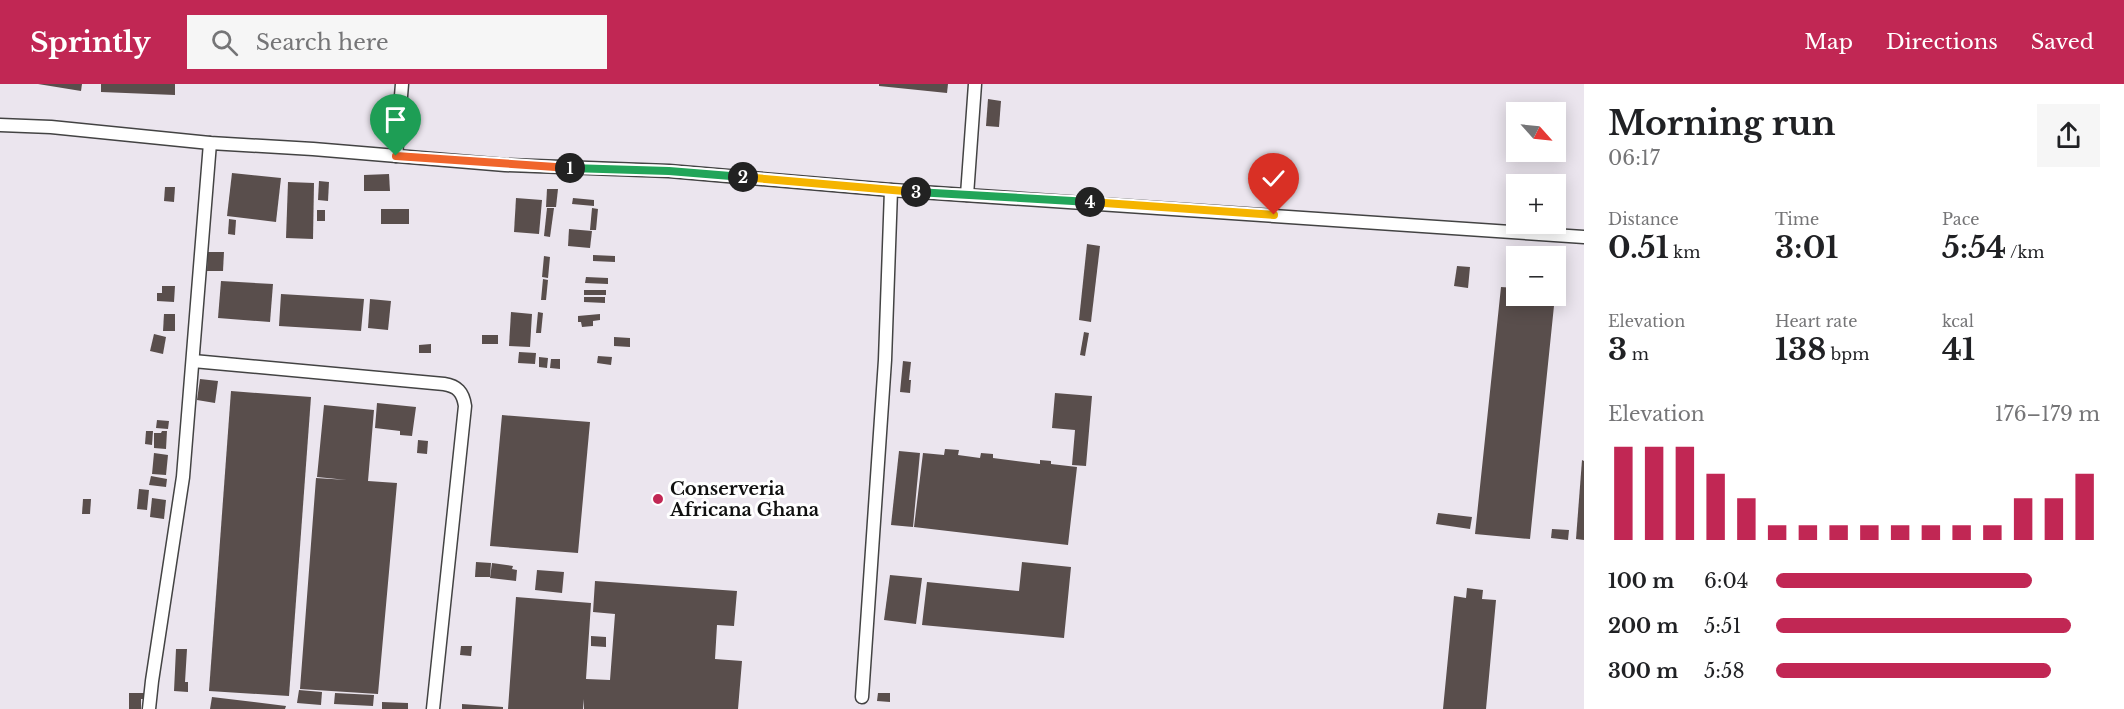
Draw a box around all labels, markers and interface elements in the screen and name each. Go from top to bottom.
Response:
search box [187,15,607,69]
text: Sprintly [30,25,151,60]
icon: search [208,26,241,59]
text: Search here [256,29,389,56]
text: Map [1804,29,1853,55]
text: Directions [1886,29,1998,55]
text: Saved [2031,29,2094,55]
pin [370,94,421,156]
north arrow [1506,102,1566,162]
map controls [1506,102,1566,306]
icon: arrive [379,103,412,136]
text: Morning run [1608,103,1836,144]
button: share [2037,104,2100,167]
text: 06:17 [1608,146,1660,170]
pin: 1 [555,153,585,183]
pin [1248,153,1299,215]
text: 1 [567,158,573,178]
pin: 2 [728,162,758,192]
icon: check [1257,162,1290,195]
text: 2 [738,167,748,187]
button: + [1506,174,1566,234]
pin: 3 [901,177,931,207]
text: 3 [911,182,921,202]
pin: 4 [1075,187,1105,217]
text: 4 [1085,192,1095,212]
text: Distance [1608,209,1679,229]
text: Time [1775,209,1819,229]
text: Pace [1942,209,1979,229]
text: 0.51 [1608,229,1669,266]
text: 3:01 [1775,229,1838,266]
text: 5:54 [1942,229,2006,266]
text: km [1669,242,1700,262]
text: /km [2006,242,2044,262]
button: − [1506,246,1566,306]
text: Elevation [1608,311,1685,331]
text: Heart rate [1775,311,1857,331]
text: kcal [1942,311,1974,331]
text: 3 [1608,331,1627,368]
text: 138 [1775,331,1826,368]
text: 41 [1942,331,1975,368]
text: m [1627,344,1649,364]
text: bpm [1826,344,1869,364]
text: Elevation [1608,402,1705,426]
text: 176–179 m [1995,402,2100,426]
place label: Conserveria Africana Ghana [669,478,820,521]
marker: Conserveria Africana Ghana [651,492,665,506]
text: 100 m [1608,569,1674,593]
text: 6:04 [1704,569,1749,593]
text: 200 m [1608,614,1679,638]
text: 5:51 [1704,614,1741,638]
text: 300 m [1608,659,1678,683]
text: 5:58 [1704,659,1745,683]

